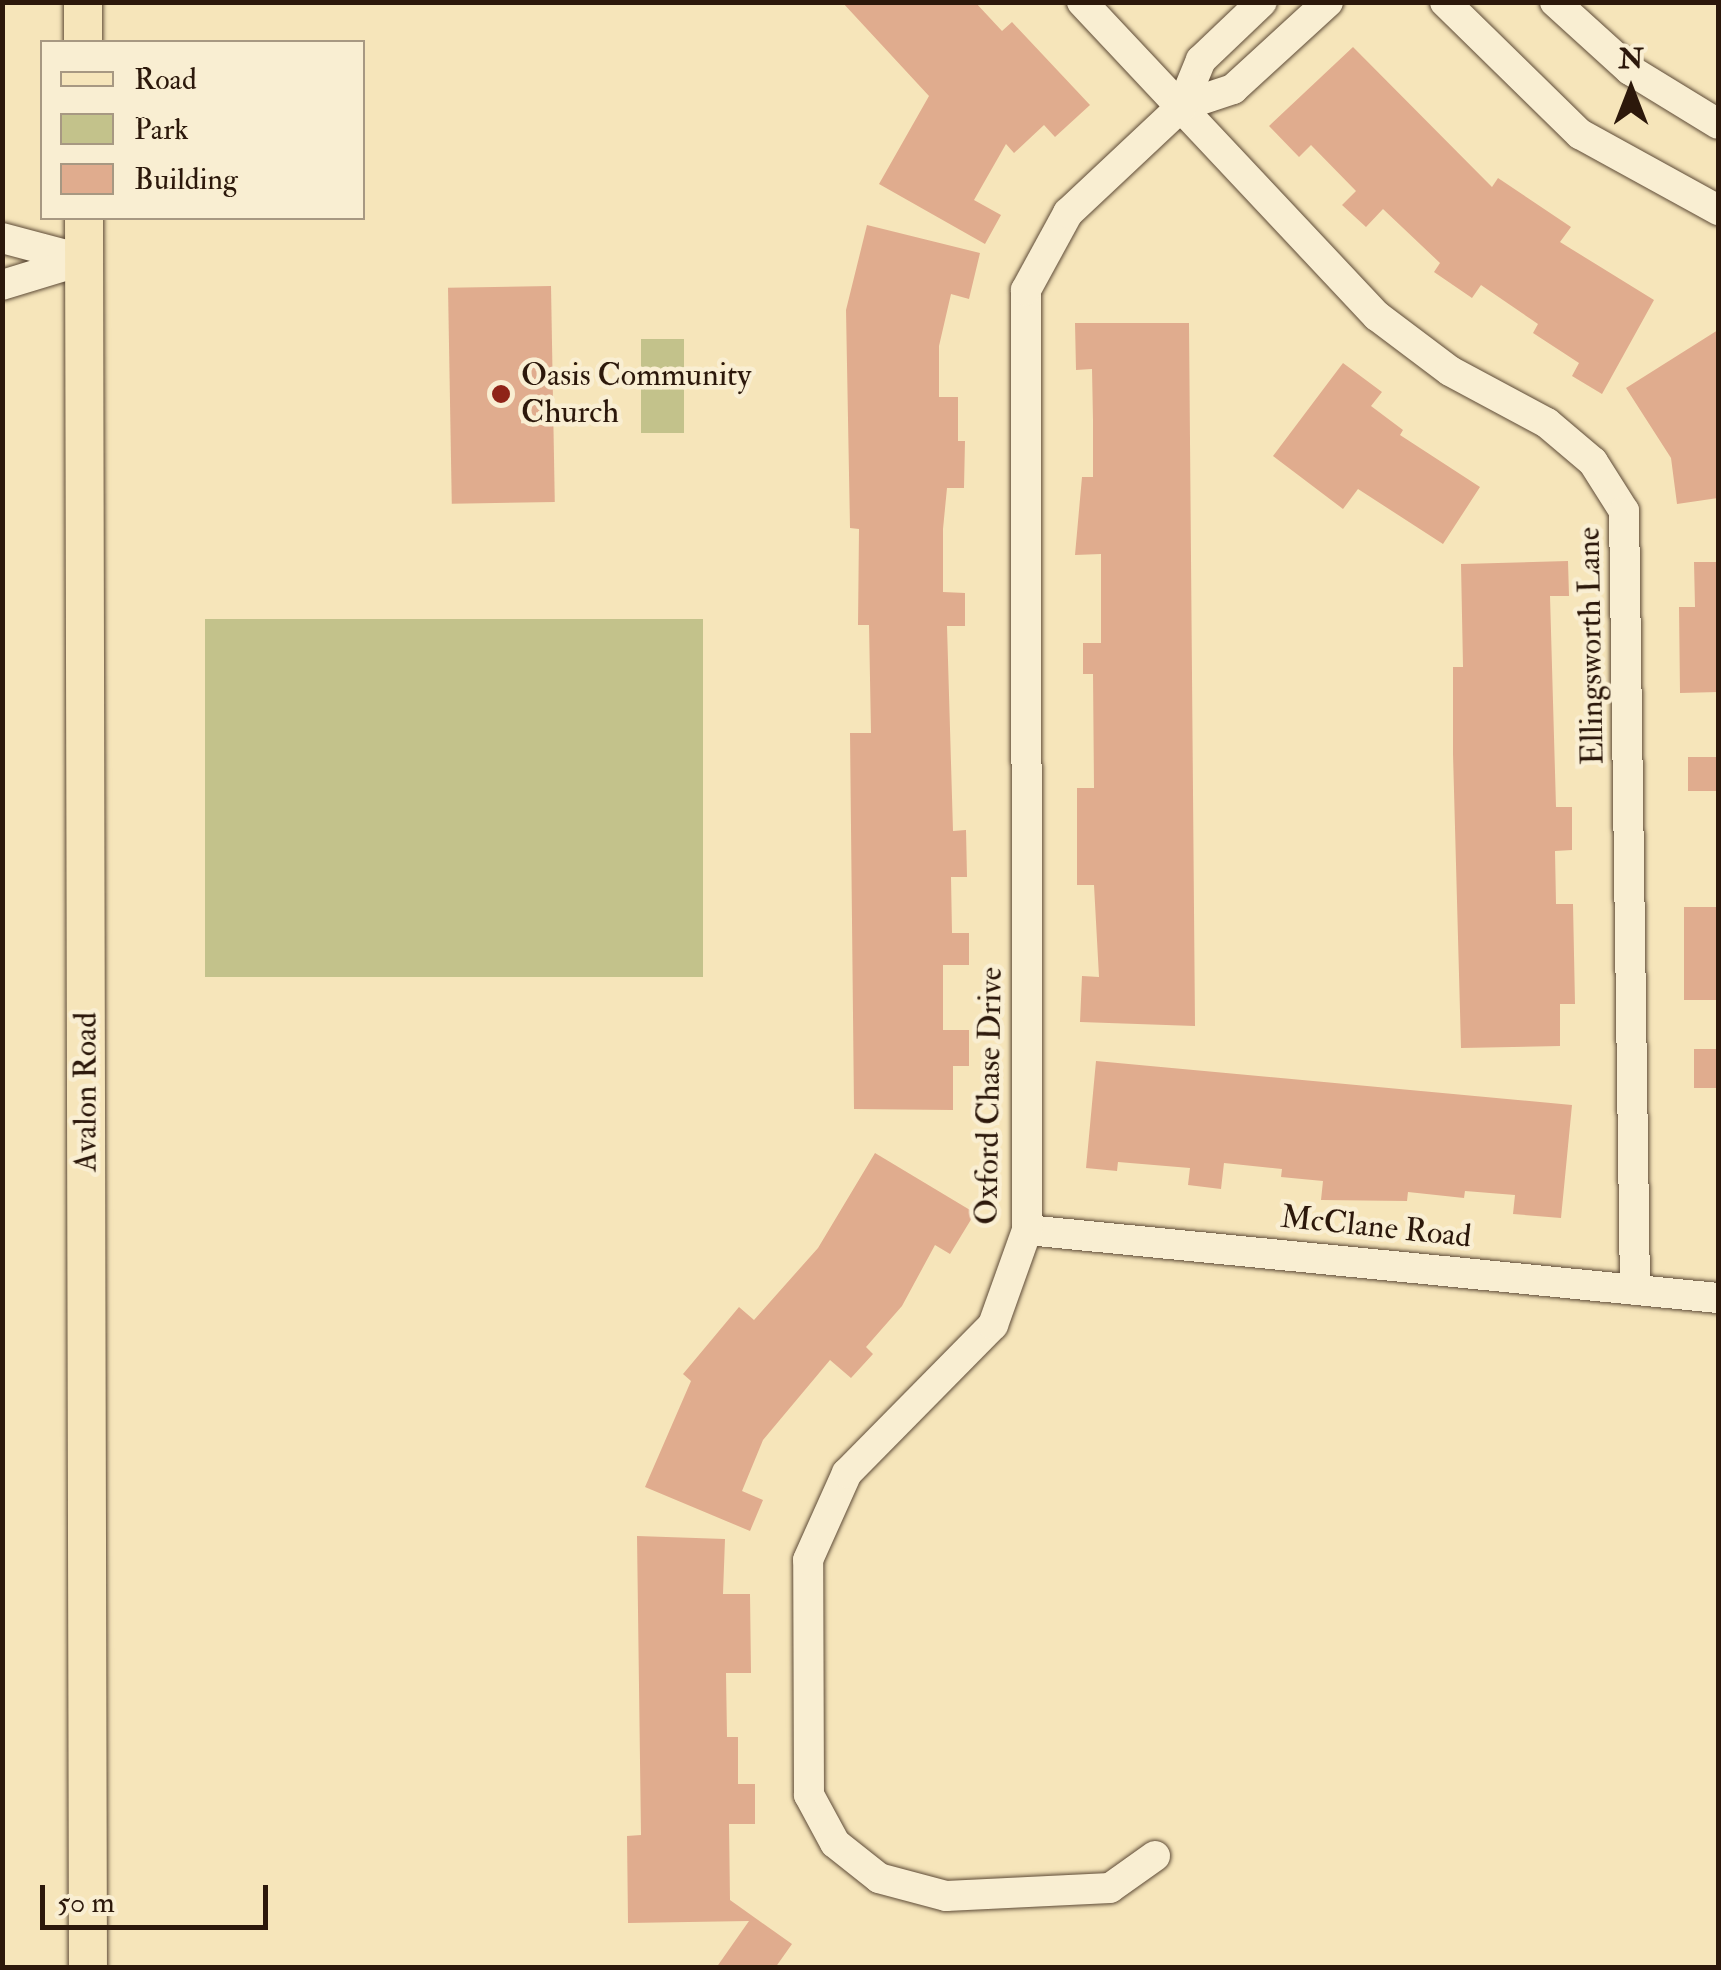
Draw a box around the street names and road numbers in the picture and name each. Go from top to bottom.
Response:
street label: Ellingsworth Lane [1570,527,1612,765]
street label: Oxford Chase Drive [968,967,1010,1225]
street label: Avalon Road [67,1012,105,1172]
street label: McClane Road [1279,1198,1473,1256]

